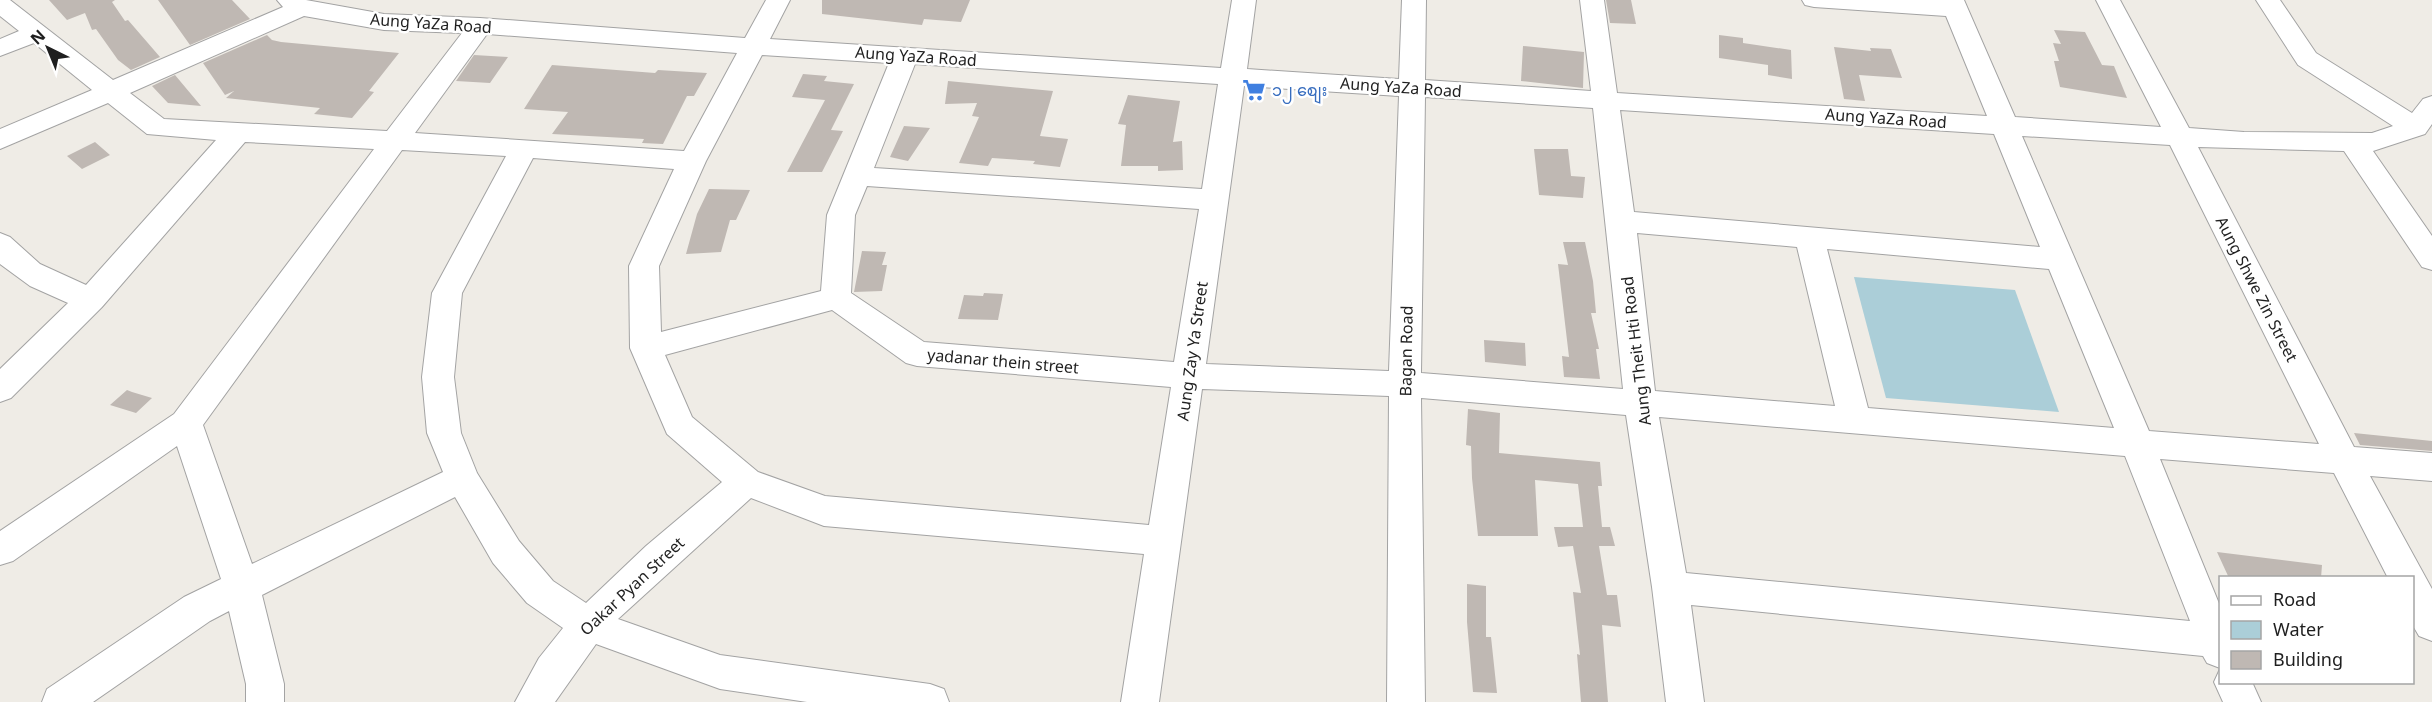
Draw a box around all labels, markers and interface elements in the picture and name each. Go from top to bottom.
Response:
street label: Aung YaZa Road [369,8,493,38]
north arrow [18,18,78,78]
text: N [26,25,50,50]
street label: Aung YaZa Road [854,41,978,71]
street label: Aung YaZa Road [1339,72,1463,102]
supermarket icon: ၁၂ စျေး [1241,77,1267,103]
place label: ၁၂ စျေး [1272,79,1327,104]
street label: Aung YaZa Road [1824,103,1948,133]
street label: Aung Shwe Zin Street [2211,213,2303,366]
street label: Aung Theit Hti Road [1616,275,1656,427]
street label: Aung Zay Ya Street [1171,280,1213,422]
street label: Bagan Road [1394,305,1418,397]
street label: yadanar thein street [926,343,1080,379]
street label: Oakar Pyan Street [575,532,689,640]
legend [2219,576,2414,684]
text: Road [2273,587,2316,611]
text: Water [2273,617,2324,641]
text: Building [2273,647,2343,671]

